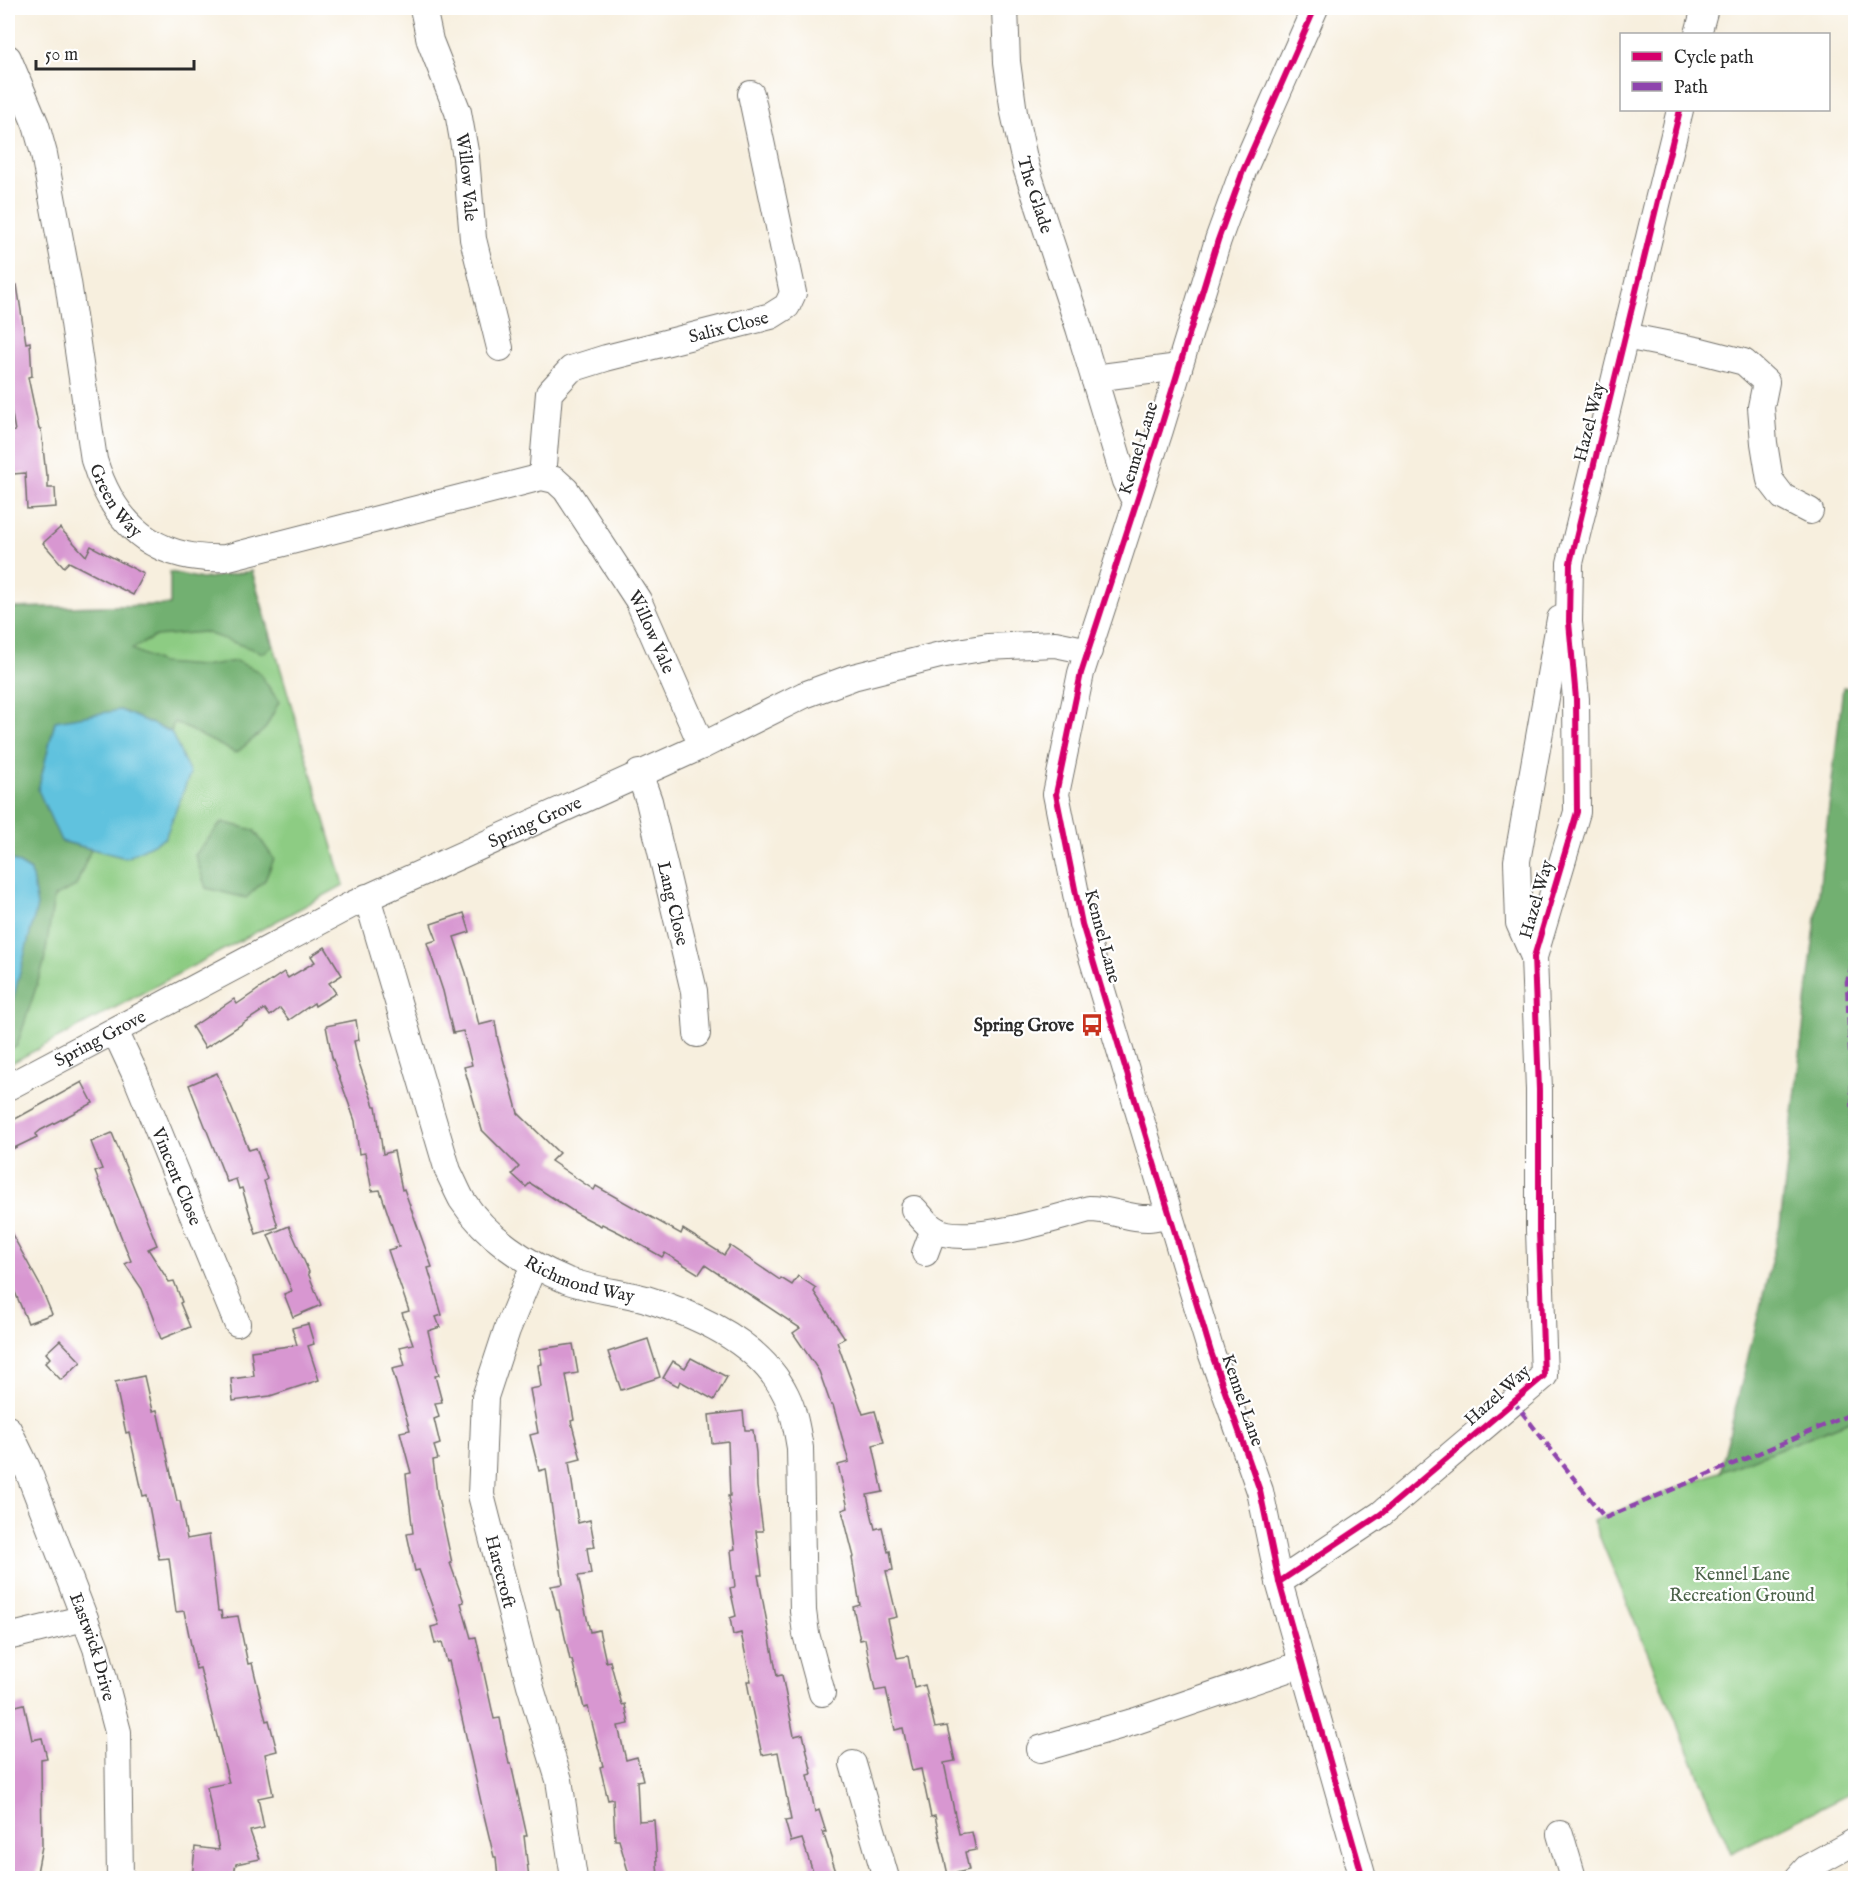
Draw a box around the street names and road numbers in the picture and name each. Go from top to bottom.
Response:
street label: Willow Vale [449,132,481,222]
street label: The Glade [1011,154,1057,237]
street label: Salix Close [687,307,771,349]
street label: Hazel Way [1569,380,1611,465]
street label: Kennel Lane [1114,399,1164,498]
street label: Green Way [83,461,146,544]
street label: Willow Vale [622,586,679,678]
street label: Spring Grove [485,792,586,854]
street label: Hazel Way [1515,857,1560,942]
street label: Lang Close [651,859,693,948]
street label: Kennel Lane [1078,887,1125,986]
street label: Spring Grove [51,1006,150,1073]
street label: Vincent Close [145,1124,206,1229]
street label: Richmond Way [520,1251,637,1309]
street label: Kennel Lane [1215,1351,1268,1450]
street label: Hazel Way [1460,1360,1536,1432]
street label: Harecroft [479,1533,520,1611]
street label: Eastwick Drive [63,1590,119,1704]

